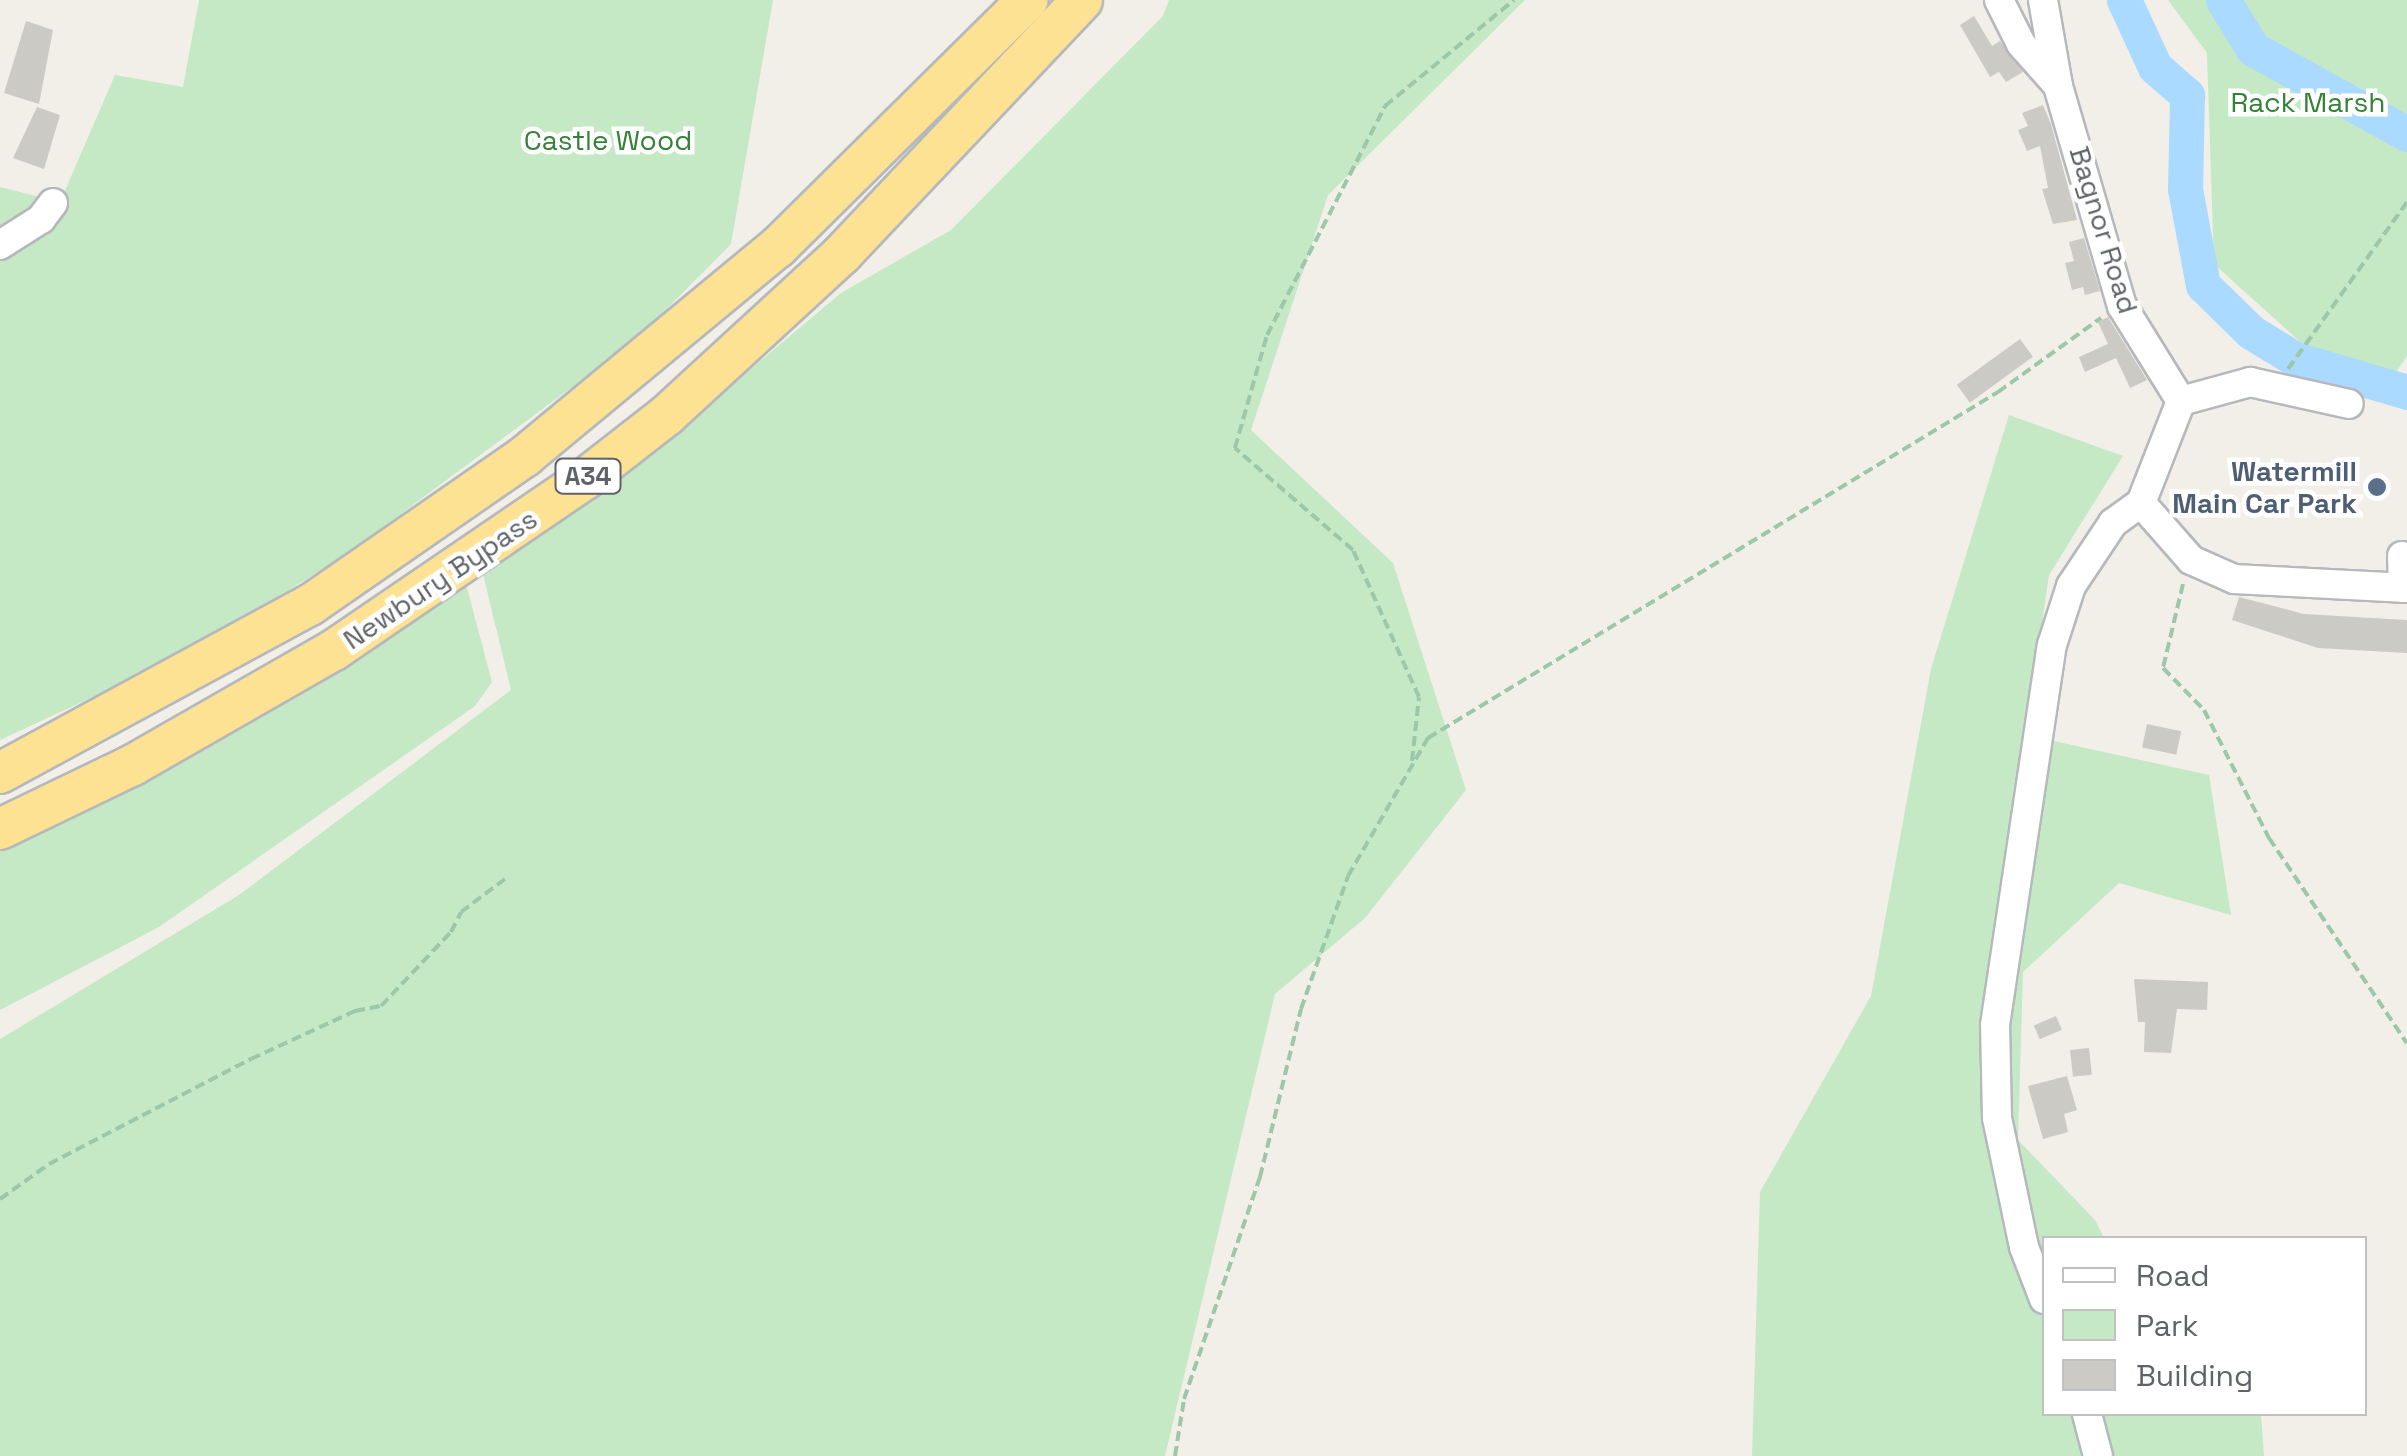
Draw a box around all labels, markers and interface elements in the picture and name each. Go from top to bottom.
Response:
park label: Rack Marsh [2231,85,2385,119]
park label: Castle Wood [524,123,692,157]
street label: Bagnor Road [2063,142,2145,318]
place label: Watermill Main Car Park [2172,454,2357,520]
road number: A34 [553,456,623,496]
marker: Watermill Main Car Park [2366,476,2388,498]
street label: Newbury Bypass [337,502,543,656]
legend [2042,1236,2367,1416]
text: Road [2136,1256,2210,1295]
text: Park [2136,1306,2198,1345]
text: Building [2136,1356,2253,1395]

